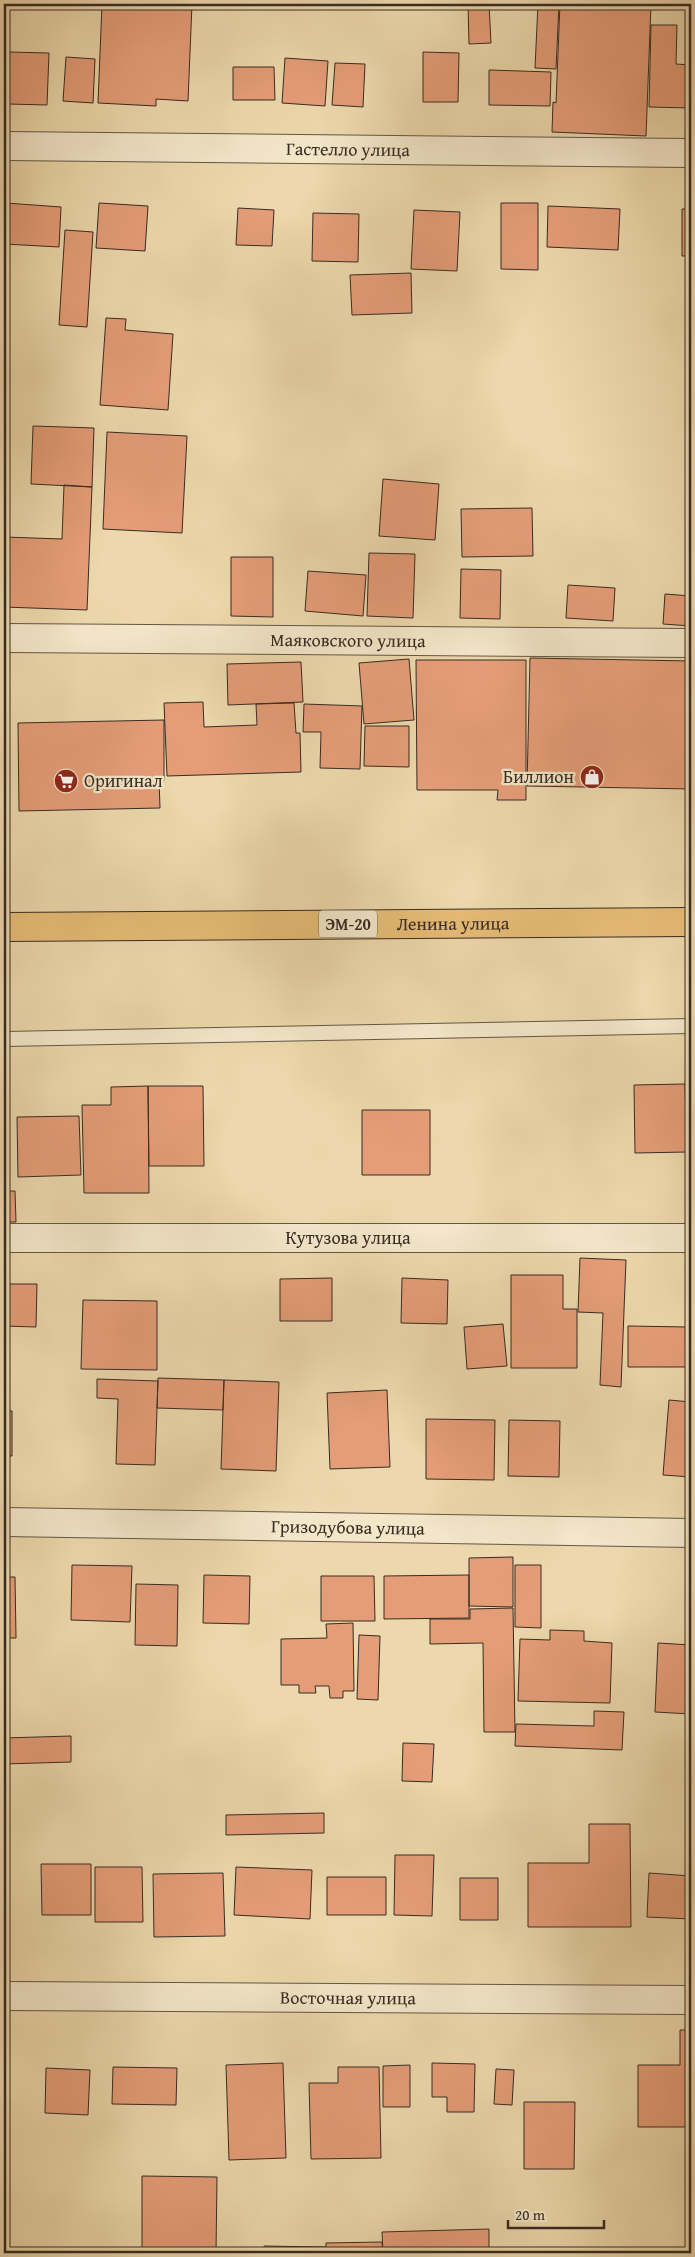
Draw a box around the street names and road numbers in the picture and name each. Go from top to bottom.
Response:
street label: Гастелло улица [286,135,411,163]
street label: Маяковского улица [270,626,426,654]
street label: Ленина улица [397,909,510,937]
road number: ЭМ-20 [319,911,377,938]
street label: Кутузова улица [285,1224,411,1251]
street label: Гризодубова улица [271,1512,425,1542]
street label: Восточная улица [280,1984,416,2011]

